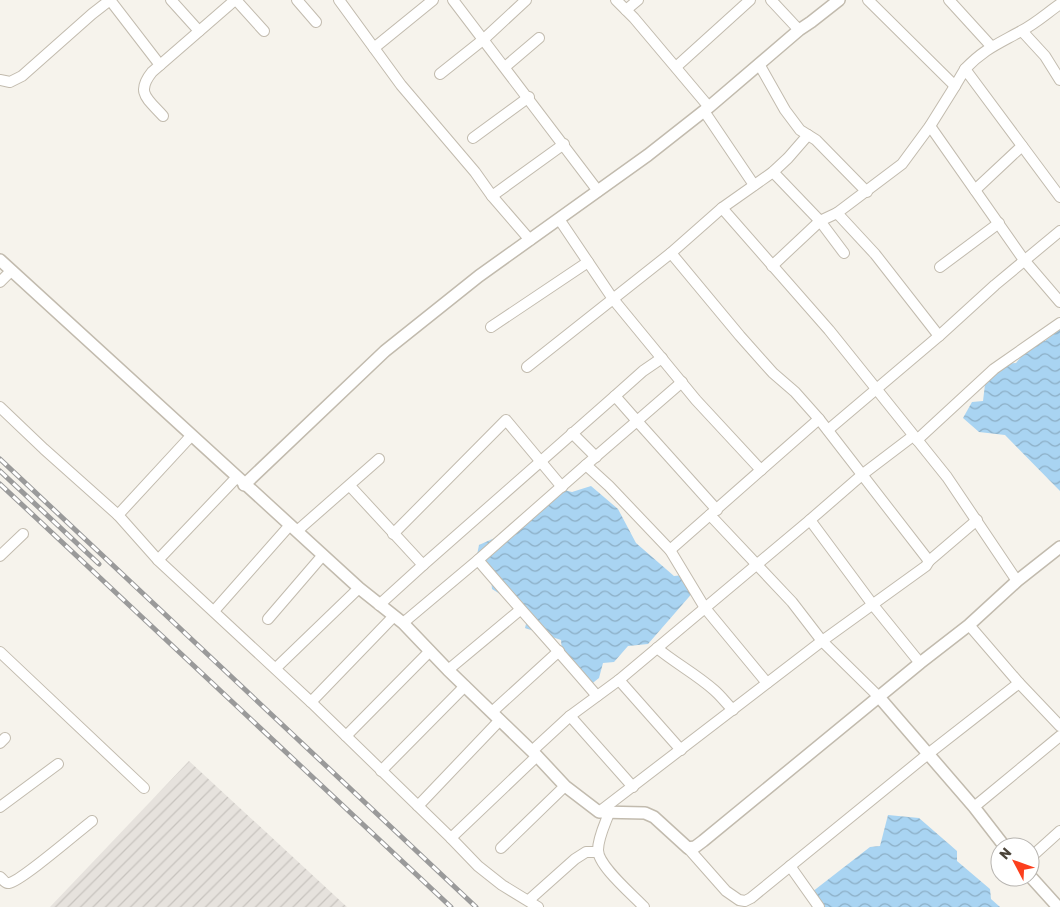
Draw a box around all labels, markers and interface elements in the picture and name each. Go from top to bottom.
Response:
north arrow [990,837,1040,887]
text: N [996,844,1015,863]

